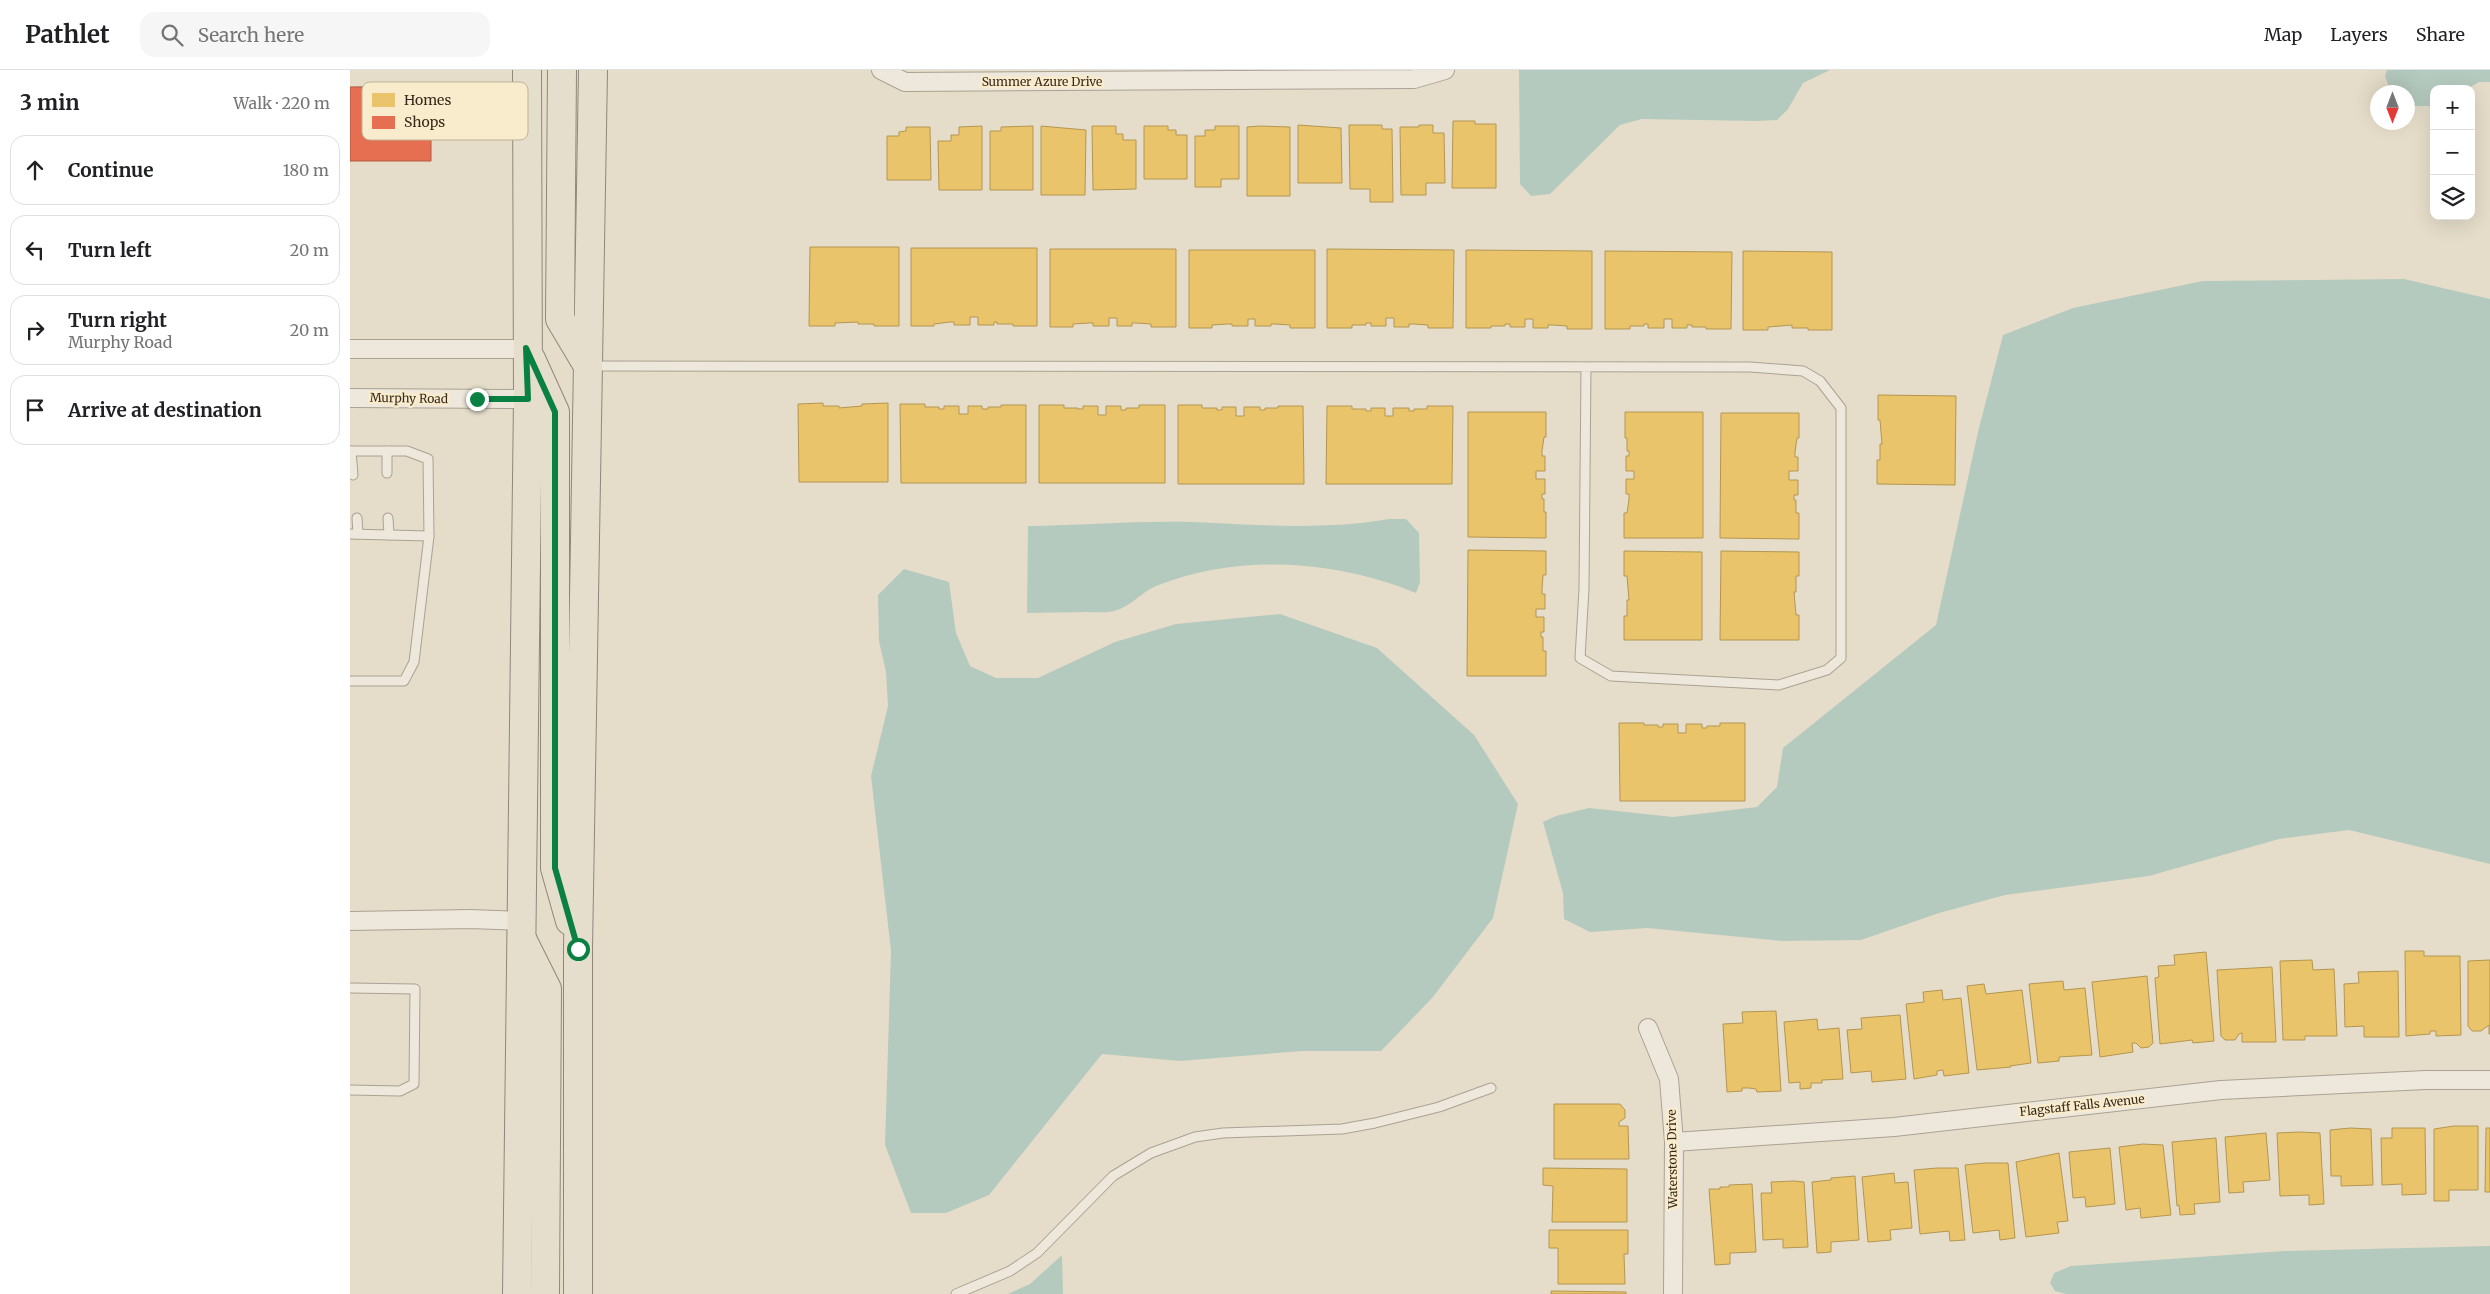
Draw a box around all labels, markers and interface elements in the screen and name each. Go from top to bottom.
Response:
search box [140,12,490,57]
text: Pathlet [25,19,110,50]
icon: search [158,21,186,49]
text: Search here [198,23,304,47]
text: Map [2264,23,2302,46]
text: Layers [2330,23,2388,46]
text: Share [2416,23,2465,46]
street label: Summer Azure Drive [982,74,1102,89]
legend [362,82,528,140]
north arrow [2370,85,2415,130]
map controls [2430,85,2475,220]
button: + [2430,85,2475,130]
text: 3 min [20,89,79,116]
text: Homes [404,91,451,109]
text: Walk · 220 m [233,93,330,113]
text: Shops [404,113,445,131]
button: − [2430,130,2475,175]
icon: ahead [21,156,49,184]
text: Continue [68,158,154,182]
text: 180 m [283,160,329,180]
button: layers [2430,175,2475,220]
icon: left [21,236,49,264]
text: Turn left [68,238,152,262]
text: 20 m [290,240,329,260]
text: Turn right [68,308,167,332]
icon: right [21,316,49,344]
text: 20 m [290,320,329,340]
text: Murphy Road [68,332,172,352]
route end [466,388,489,411]
street label: Murphy Road [370,390,448,406]
icon: arrive [21,396,49,424]
text: Arrive at destination [68,398,262,422]
route start [567,938,590,961]
street label: Flagstaff Falls Avenue [2019,1091,2145,1119]
street label: Waterstone Drive [1664,1109,1680,1210]

